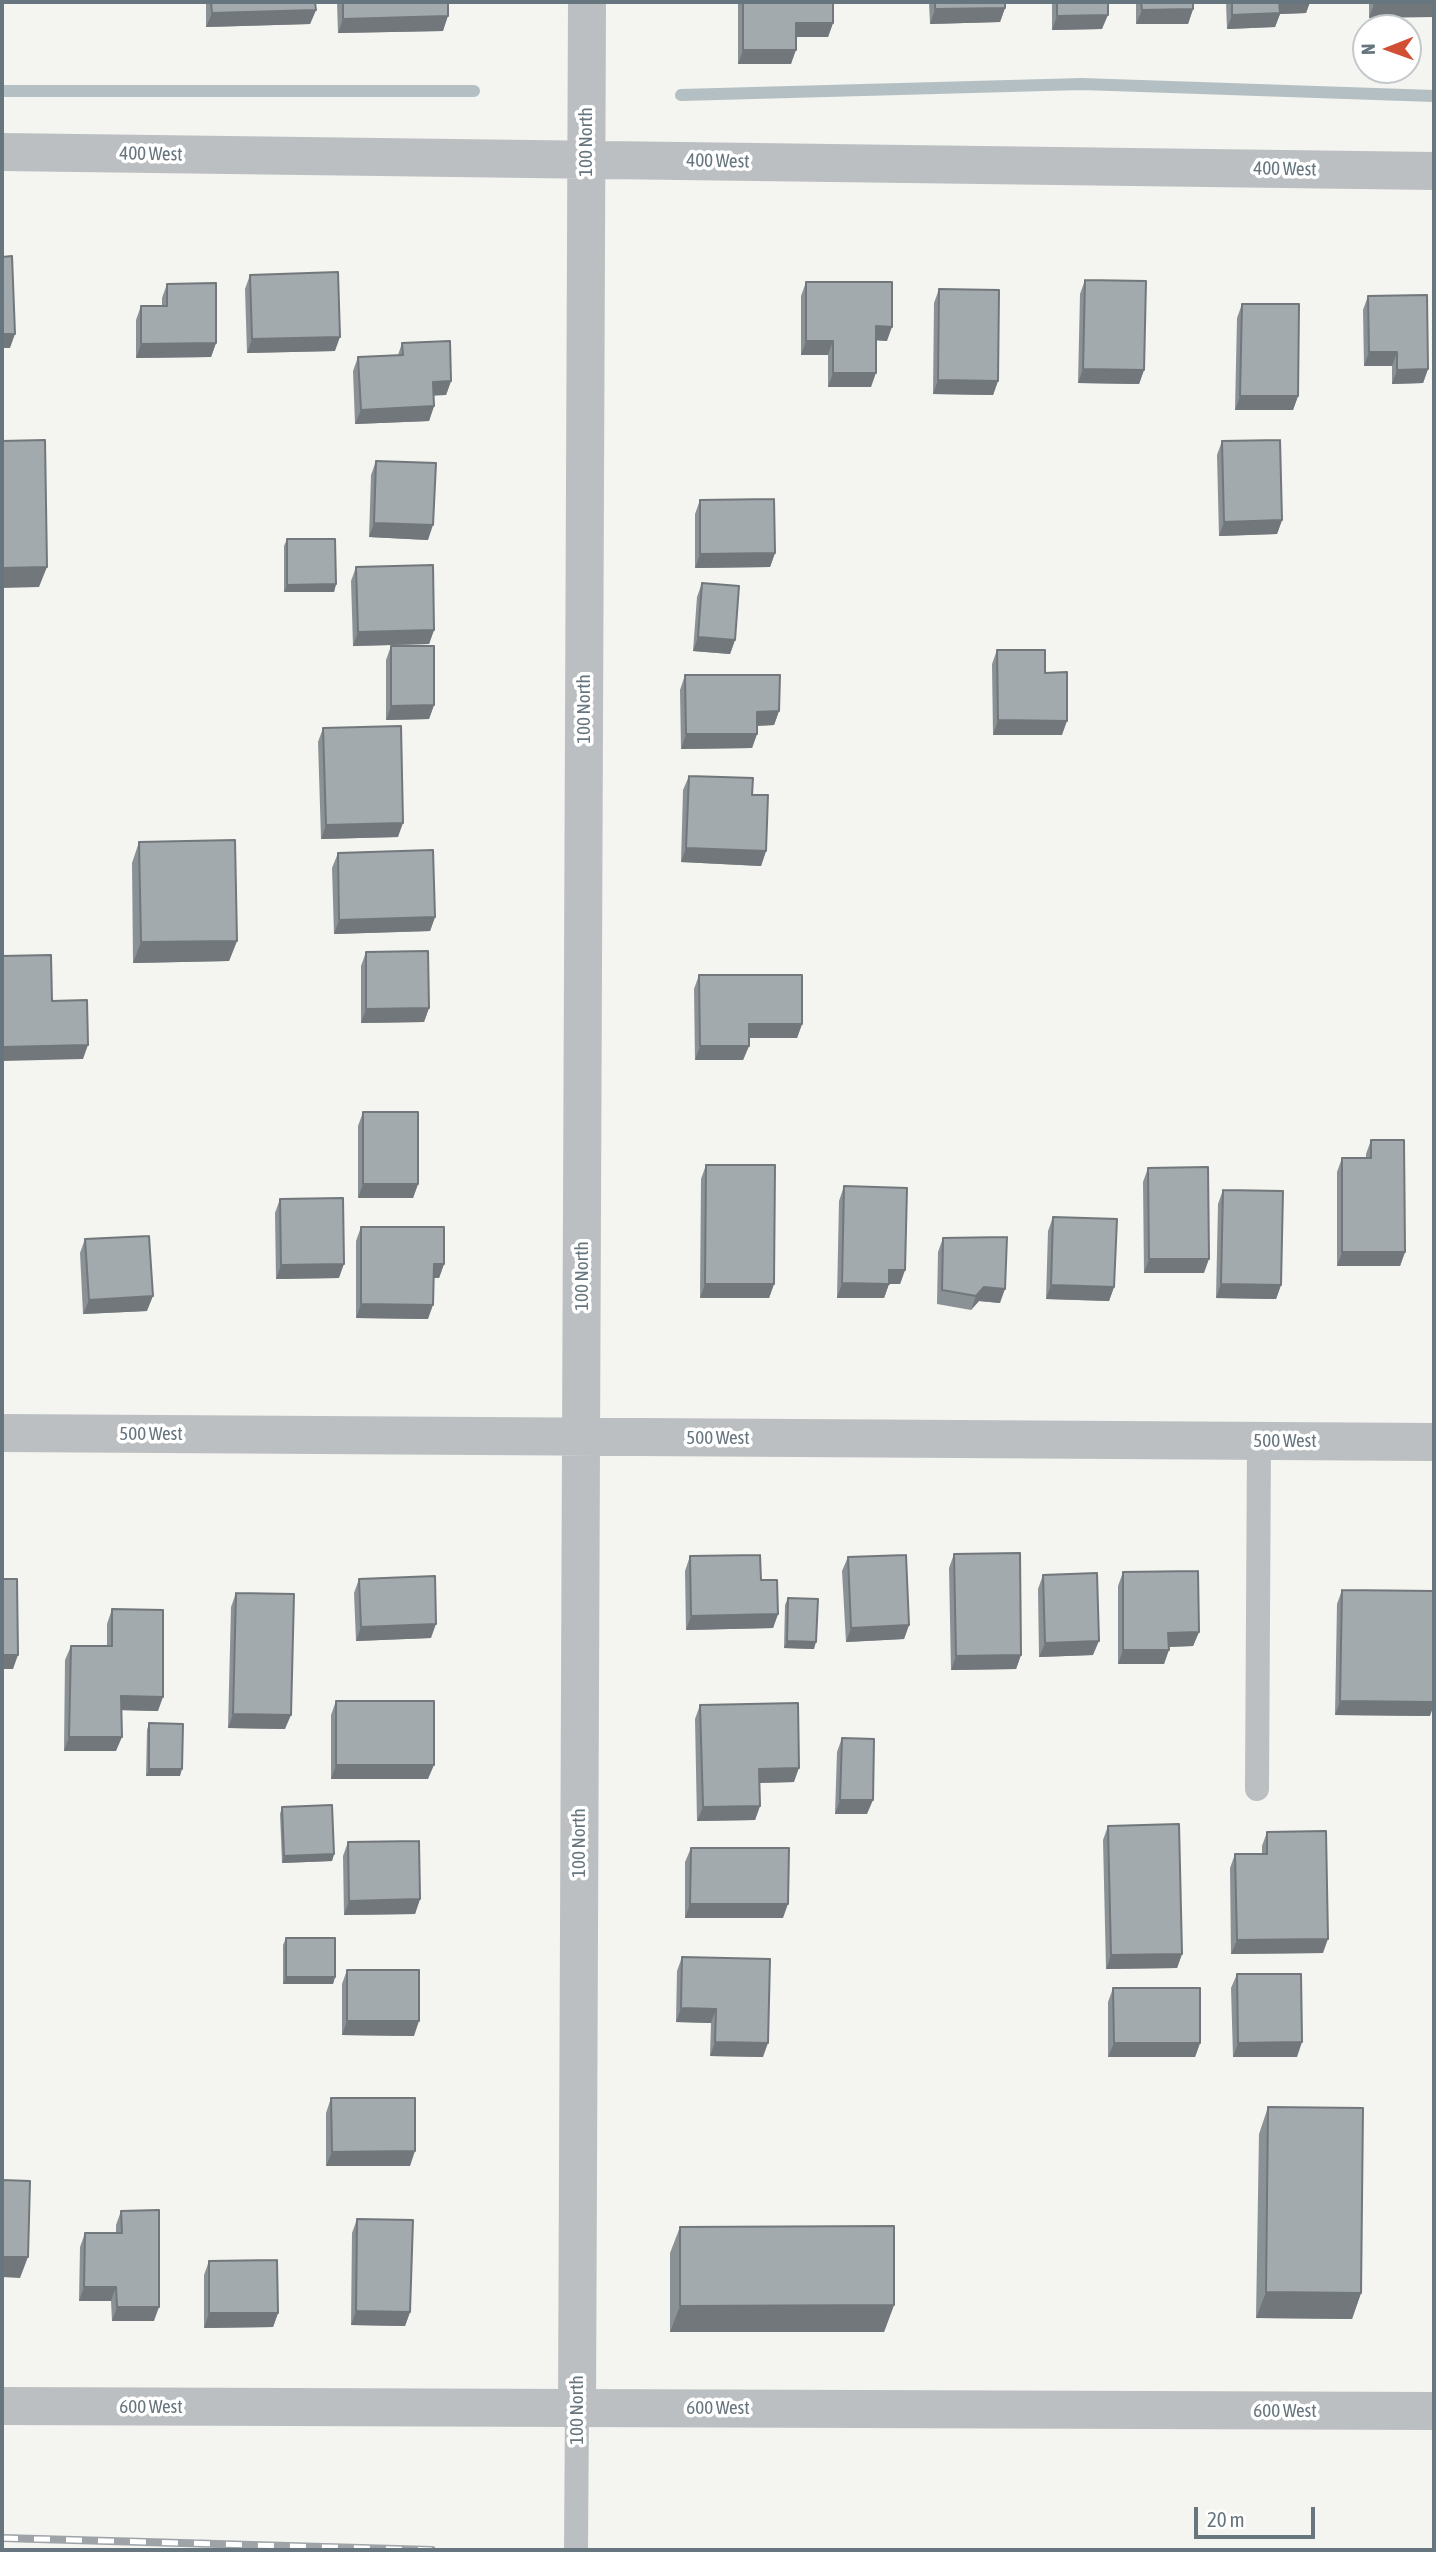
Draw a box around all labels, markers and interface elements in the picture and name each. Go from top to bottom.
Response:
north arrow [1352,14,1422,84]
text: N [1357,44,1379,55]
street label: 100 North [575,107,597,177]
street label: 400 West [119,142,183,166]
street label: 400 West [686,149,750,173]
street label: 400 West [1253,157,1317,181]
street label: 100 North [573,674,595,744]
street label: 100 North [571,1241,593,1311]
street label: 500 West [119,1423,183,1445]
street label: 500 West [686,1427,750,1449]
street label: 500 West [1253,1430,1317,1452]
street label: 100 North [568,1808,590,1878]
street label: 100 North [566,2375,588,2445]
street label: 600 West [119,2396,183,2418]
street label: 600 West [686,2397,750,2419]
street label: 600 West [1253,2400,1317,2422]
scale bar [1198,2492,1319,2536]
text: 20 m [1207,2507,1245,2531]

